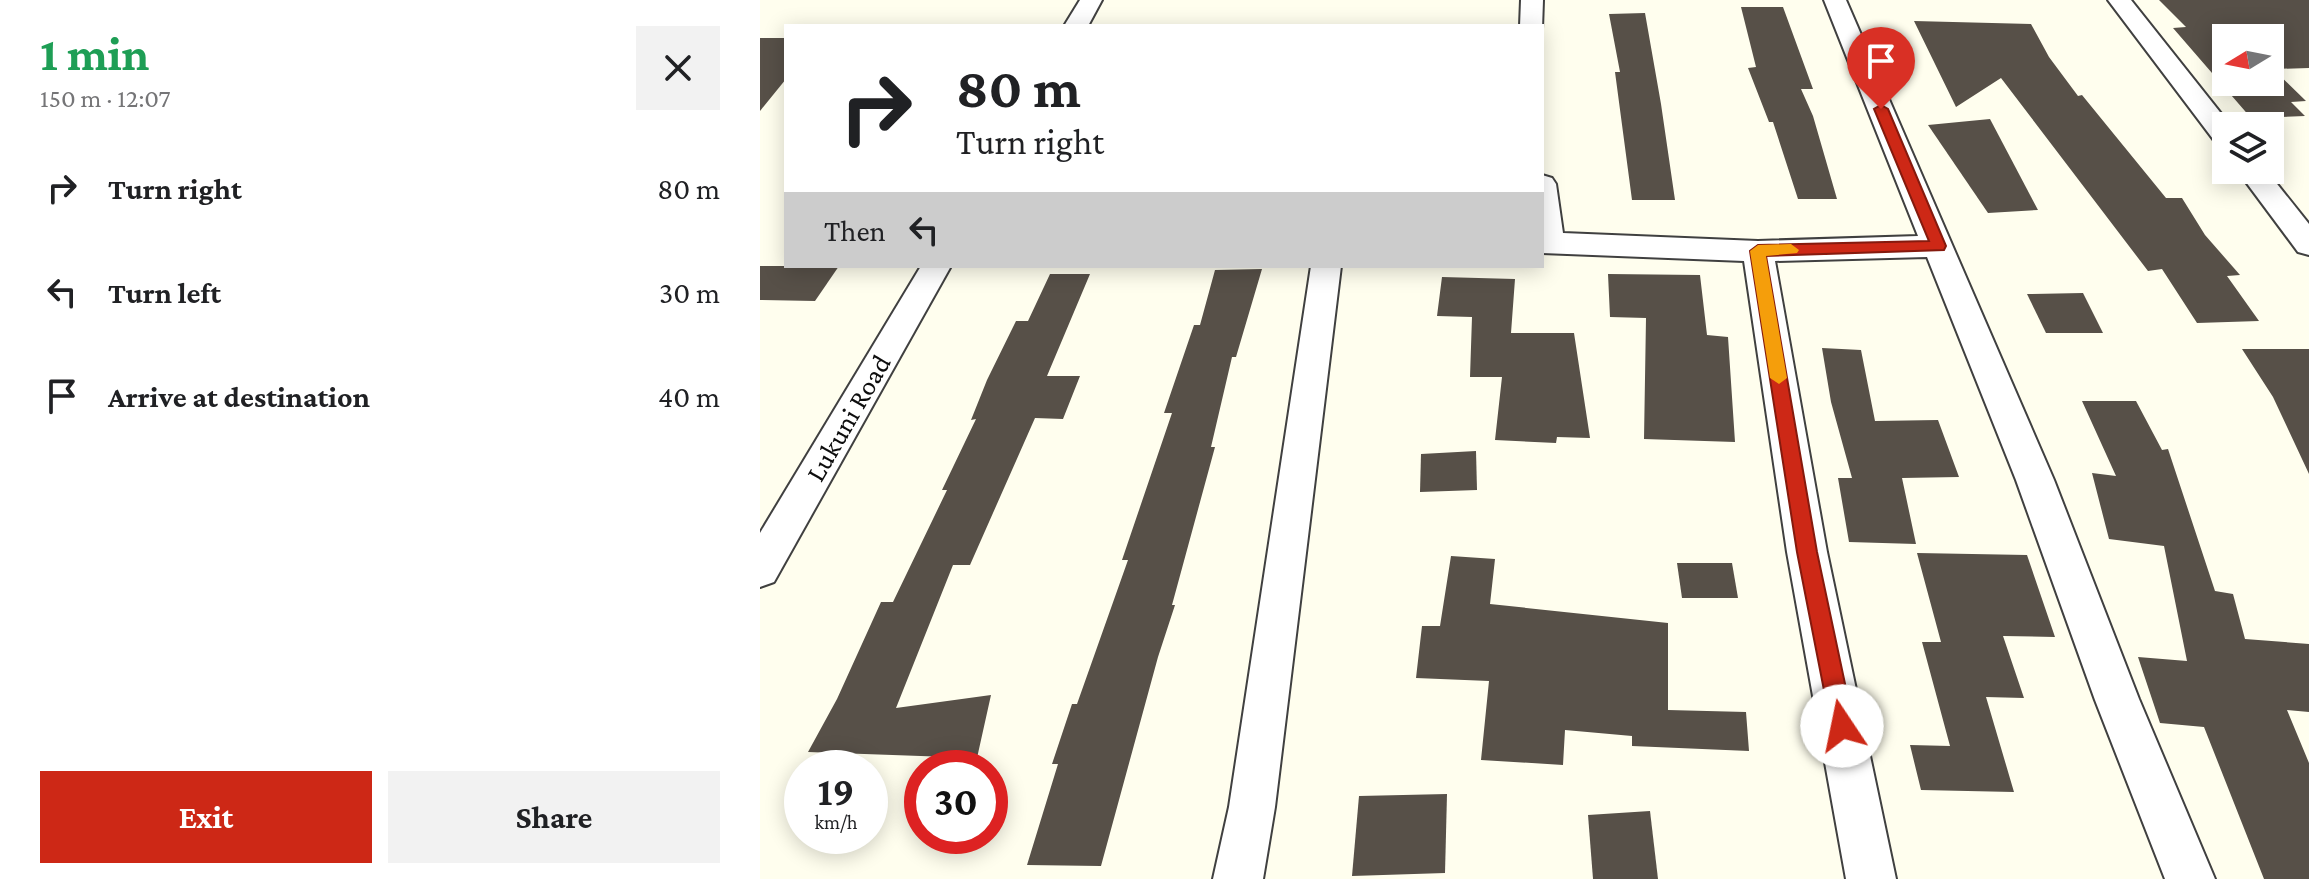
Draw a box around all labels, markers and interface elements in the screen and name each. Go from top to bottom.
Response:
north arrow [2212,24,2284,96]
map controls [2212,24,2284,184]
button: close [636,26,720,110]
text: 1 min [40,27,149,80]
pin [1847,27,1915,109]
icon: arrive [1859,39,1903,83]
icon: right [824,56,928,160]
text: 80 m [956,57,1081,119]
text: 150 m · 12:07 [40,84,170,113]
button: layers [2212,112,2284,184]
text: Turn right [956,122,1104,162]
icon: right [40,166,84,210]
text: Turn right [108,172,242,205]
text: 80 m [657,172,720,205]
icon: left [902,208,946,252]
text: Then [824,214,886,247]
icon: left [40,270,84,314]
text: Turn left [108,276,221,309]
text: 30 m [659,276,720,309]
street label: Lukuni Road [799,349,897,487]
icon: arrive [40,374,84,418]
text: Arrive at destination [108,380,370,413]
text: 40 m [658,380,720,413]
position arrow [1800,684,1884,768]
speed limit sign: 30 [904,750,1008,854]
text: 19 [818,769,854,814]
button: Exit [40,771,372,863]
button: Share [388,771,720,863]
text: km/h [814,811,858,833]

